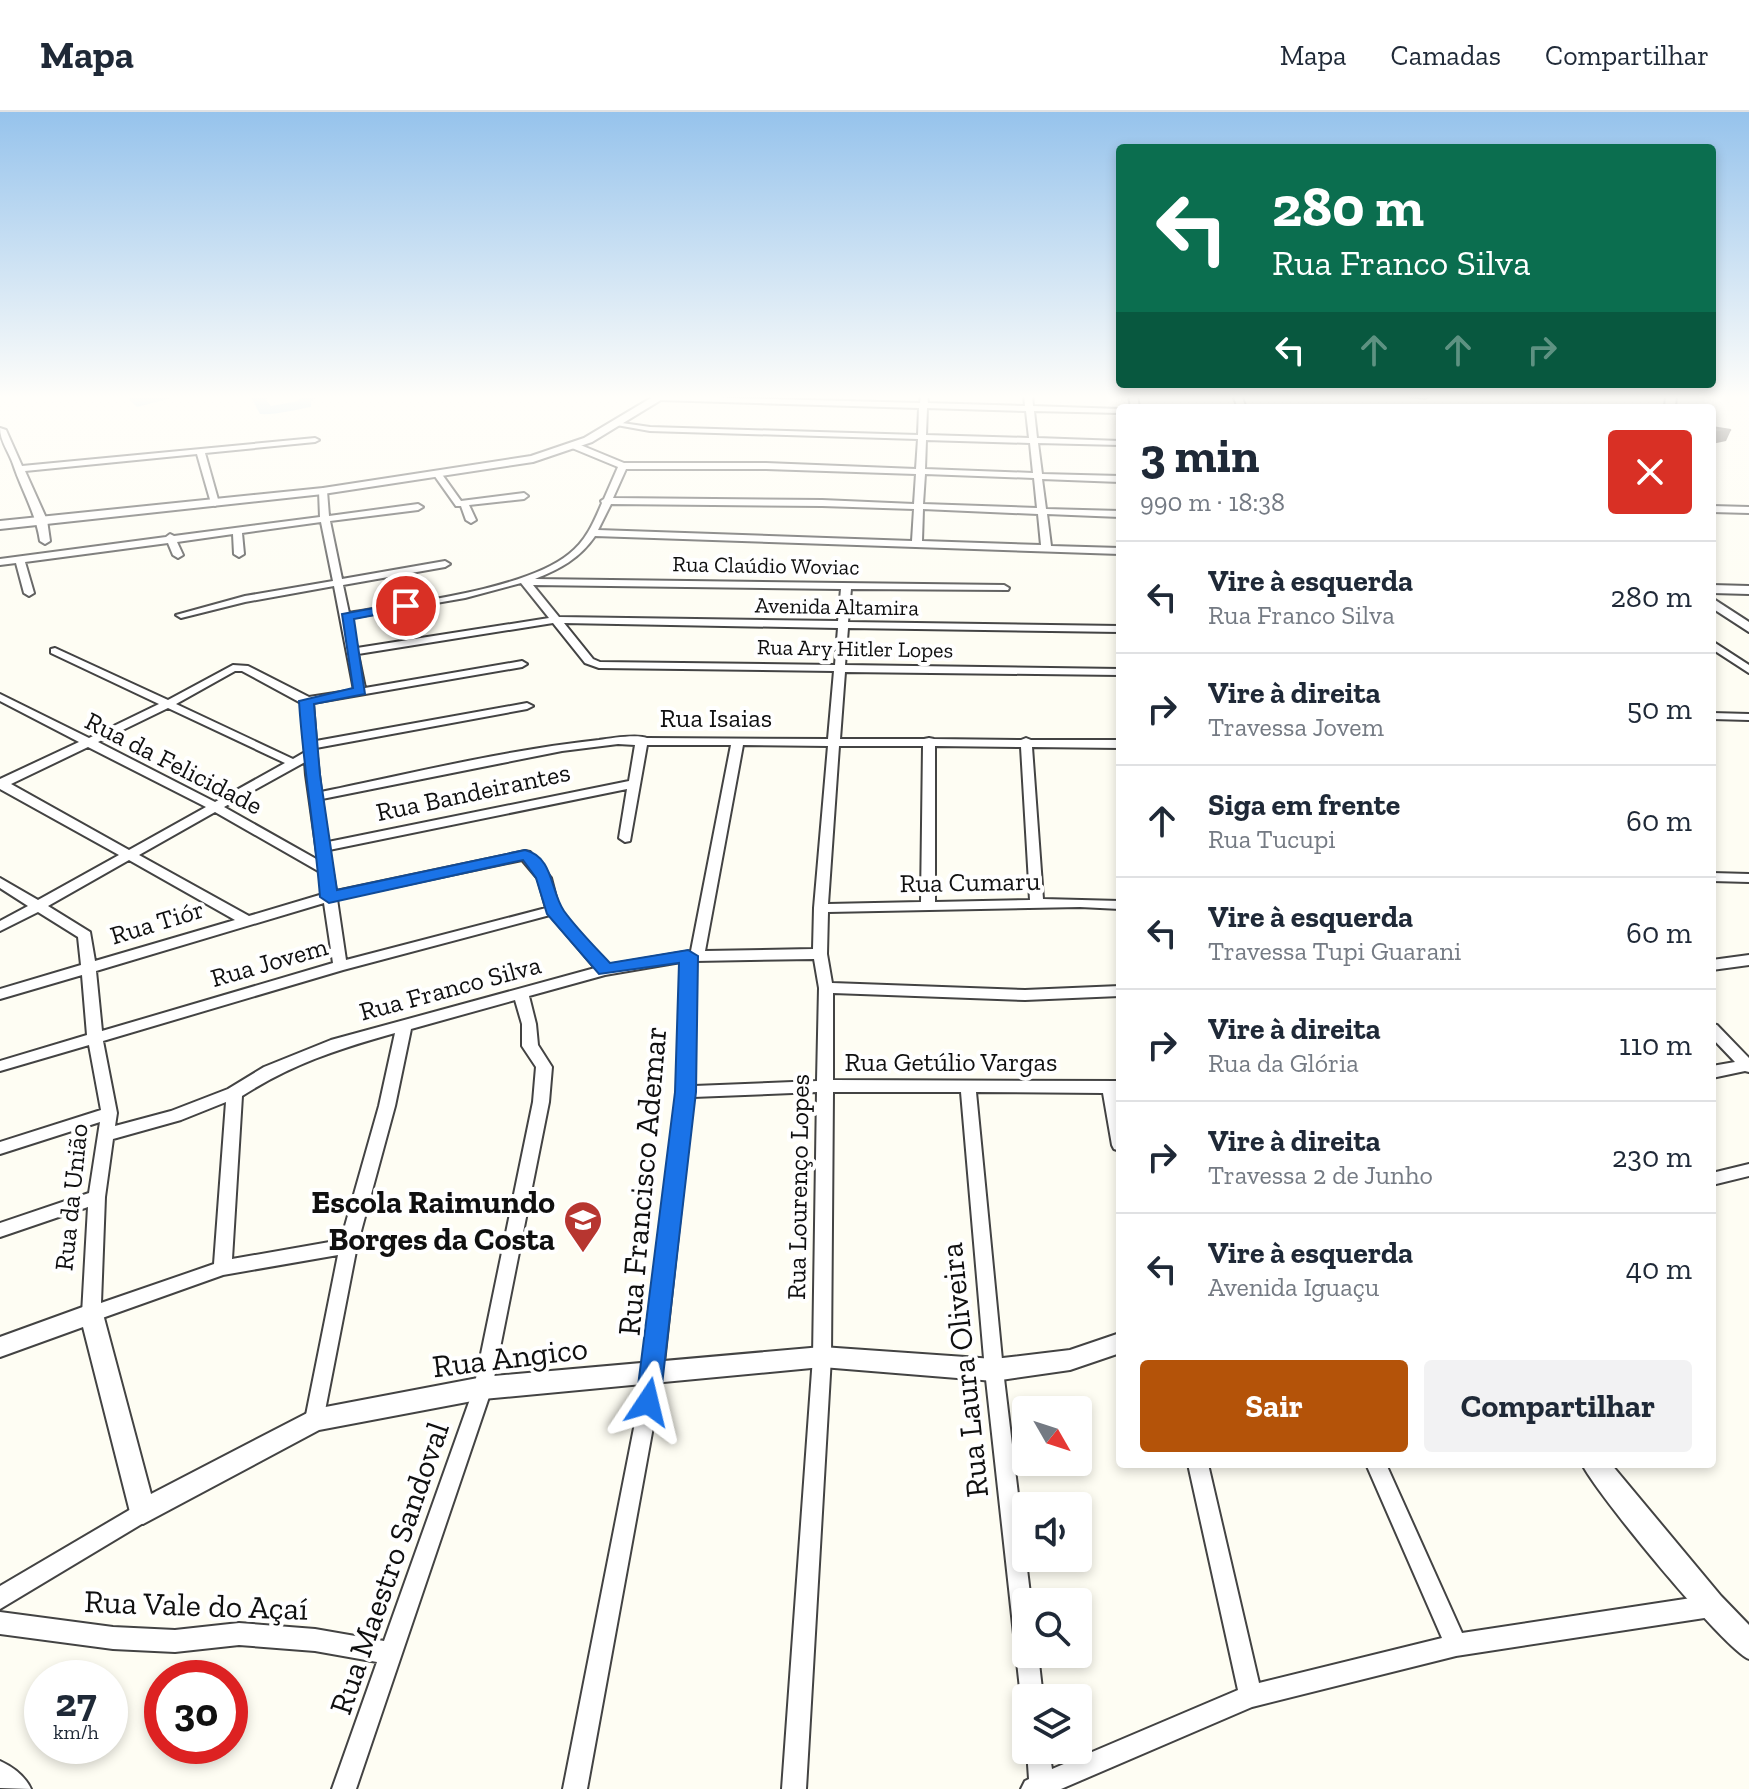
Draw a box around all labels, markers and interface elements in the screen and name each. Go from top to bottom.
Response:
text: Mapa [40,32,134,78]
text: Mapa [1280,39,1347,72]
text: Camadas [1391,39,1501,72]
text: Compartilhar [1545,39,1709,72]
text: 280 m [1272,173,1424,240]
icon: left [1140,176,1244,280]
text: Rua Franco Silva [1272,241,1531,284]
icon: left [1268,328,1312,372]
icon: ahead [1352,328,1396,372]
icon: ahead [1436,328,1480,372]
icon: right [1520,328,1564,372]
text: 3 min [1140,427,1259,484]
button: close [1608,430,1692,514]
text: 990 m · 18:38 [1140,486,1285,518]
street label: Rua Claúdio Woviac [672,550,860,581]
text: Vire à esquerda [1208,563,1413,599]
pin [372,572,440,640]
icon: left [1140,575,1184,619]
text: 280 m [1610,579,1692,615]
icon: arrive [384,584,428,628]
street label: Avenida Altamira [755,592,920,621]
text: Rua Franco Silva [1208,599,1395,631]
street label: Rua Ary Hitler Lopes [757,633,953,664]
text: Vire à direita [1208,675,1381,711]
icon: right [1140,687,1184,731]
text: 50 m [1627,691,1692,727]
street label: Rua Isaias [660,702,772,734]
street label: Rua da Felicidade [80,705,268,821]
text: Travessa Jovem [1208,711,1384,743]
street label: Rua Bandeirantes [373,756,573,828]
text: Siga em frente [1208,787,1400,823]
icon: ahead [1140,799,1184,843]
text: 60 m [1626,803,1692,839]
text: Rua Tucupi [1208,823,1336,855]
street label: Rua Cumaru [899,865,1041,899]
street label: Rua Tiór [106,893,208,951]
text: Vire à esquerda [1208,899,1413,935]
icon: left [1140,911,1184,955]
text: 60 m [1626,915,1692,951]
street label: Rua Jovem [207,930,332,994]
text: Travessa Tupi Guarani [1208,935,1461,967]
street label: Rua Franco Silva [356,948,545,1028]
text: Vire à direita [1208,1011,1381,1047]
icon: right [1140,1023,1184,1067]
street label: Rua Francisco Ademar [610,1025,674,1337]
text: 110 m [1619,1027,1692,1063]
street label: Rua Getúlio Vargas [845,1046,1057,1078]
text: Rua da Glória [1208,1047,1359,1079]
street label: Rua Lourenço Lopes [780,1074,816,1300]
street label: Rua da União [47,1122,95,1272]
text: Vire à direita [1208,1123,1381,1159]
icon: right [1140,1135,1184,1179]
text: 230 m [1612,1139,1692,1175]
text: Travessa 2 de Junho [1208,1159,1433,1191]
place label: Escola Raimundo Borges da Costa [311,1183,555,1258]
school or university icon: Escola Raimundo Borges da Costa [562,1199,604,1254]
text: Vire à esquerda [1208,1235,1413,1271]
street label: Rua Laura Oliveira [932,1241,996,1499]
icon: left [1140,1247,1184,1291]
text: 40 m [1626,1251,1692,1287]
text: Avenida Iguaçu [1208,1271,1379,1303]
street label: Rua Angico [430,1329,590,1385]
position arrow [606,1360,690,1444]
button: Sair [1140,1360,1408,1452]
button: Compartilhar [1424,1360,1692,1452]
north arrow [1012,1396,1092,1476]
map controls [1012,1396,1092,1764]
street label: Rua Maestro Sandoval [321,1417,457,1719]
button: sound [1012,1492,1092,1572]
street label: Rua Vale do Açaí [83,1582,309,1628]
button: search [1012,1588,1092,1668]
speed limit sign: 30 [144,1660,248,1764]
text: 27 [55,1678,97,1726]
button: layers [1012,1684,1092,1764]
text: km/h [53,1720,99,1744]

